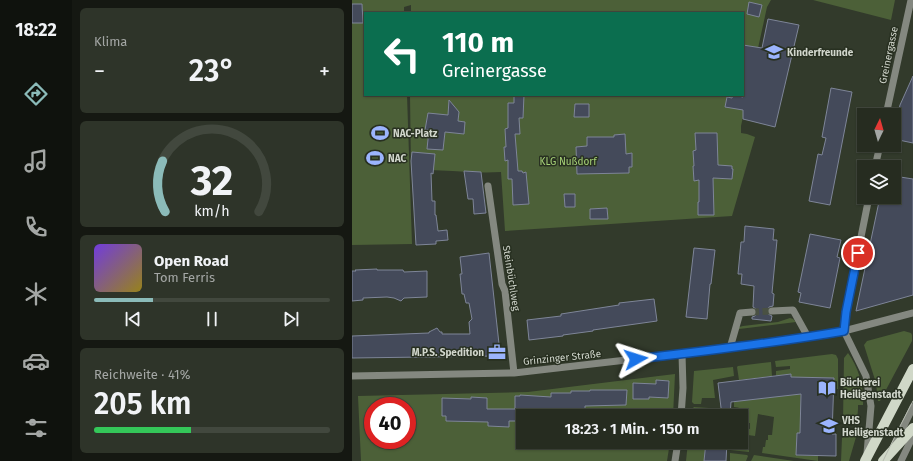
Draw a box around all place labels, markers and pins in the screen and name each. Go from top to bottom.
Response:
school or university icon: Kinderfreunde [764,42,784,62]
place label: Kinderfreunde [787,47,854,59]
sports icon: NAC-Platz [370,123,390,143]
place label: NAC-Platz [393,128,438,140]
sports icon: NAC [365,148,385,168]
place label: NAC [388,153,406,165]
pin [841,236,875,270]
office icon: M.P.S. Spedition [487,342,507,362]
place label: M.P.S. Spedition [412,347,484,359]
place label: Bücherei Heiligenstadt [840,377,901,401]
library icon: Bücherei Heiligenstadt [817,378,837,398]
place label: VHS Heiligenstadt [841,415,903,439]
school or university icon: VHS Heiligenstadt [819,416,839,436]

